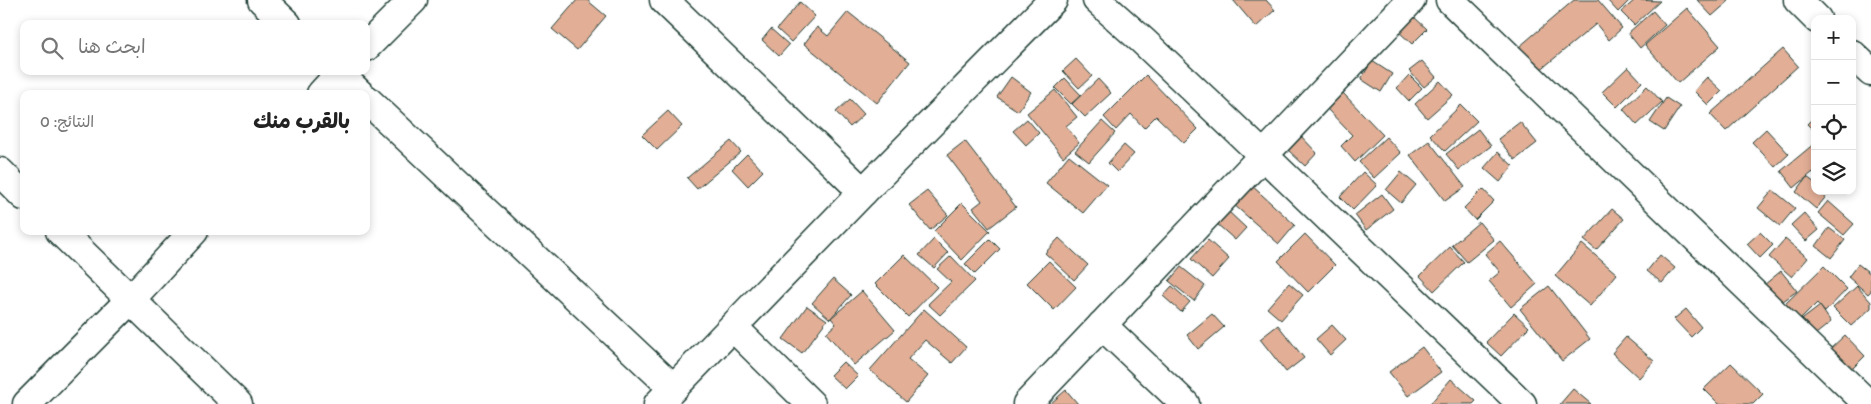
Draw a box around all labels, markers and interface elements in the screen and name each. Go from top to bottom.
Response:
map controls [1811,15,1856,195]
button: + [1811,15,1856,60]
search box [20,20,370,75]
icon: search [38,34,66,62]
text: ابحث هنا [78,35,146,58]
button: − [1811,60,1856,105]
button: locate [1811,105,1856,150]
text: بالقرب منك [253,108,350,133]
text: النتائج: 0 [40,112,94,131]
button: layers [1811,150,1856,195]

